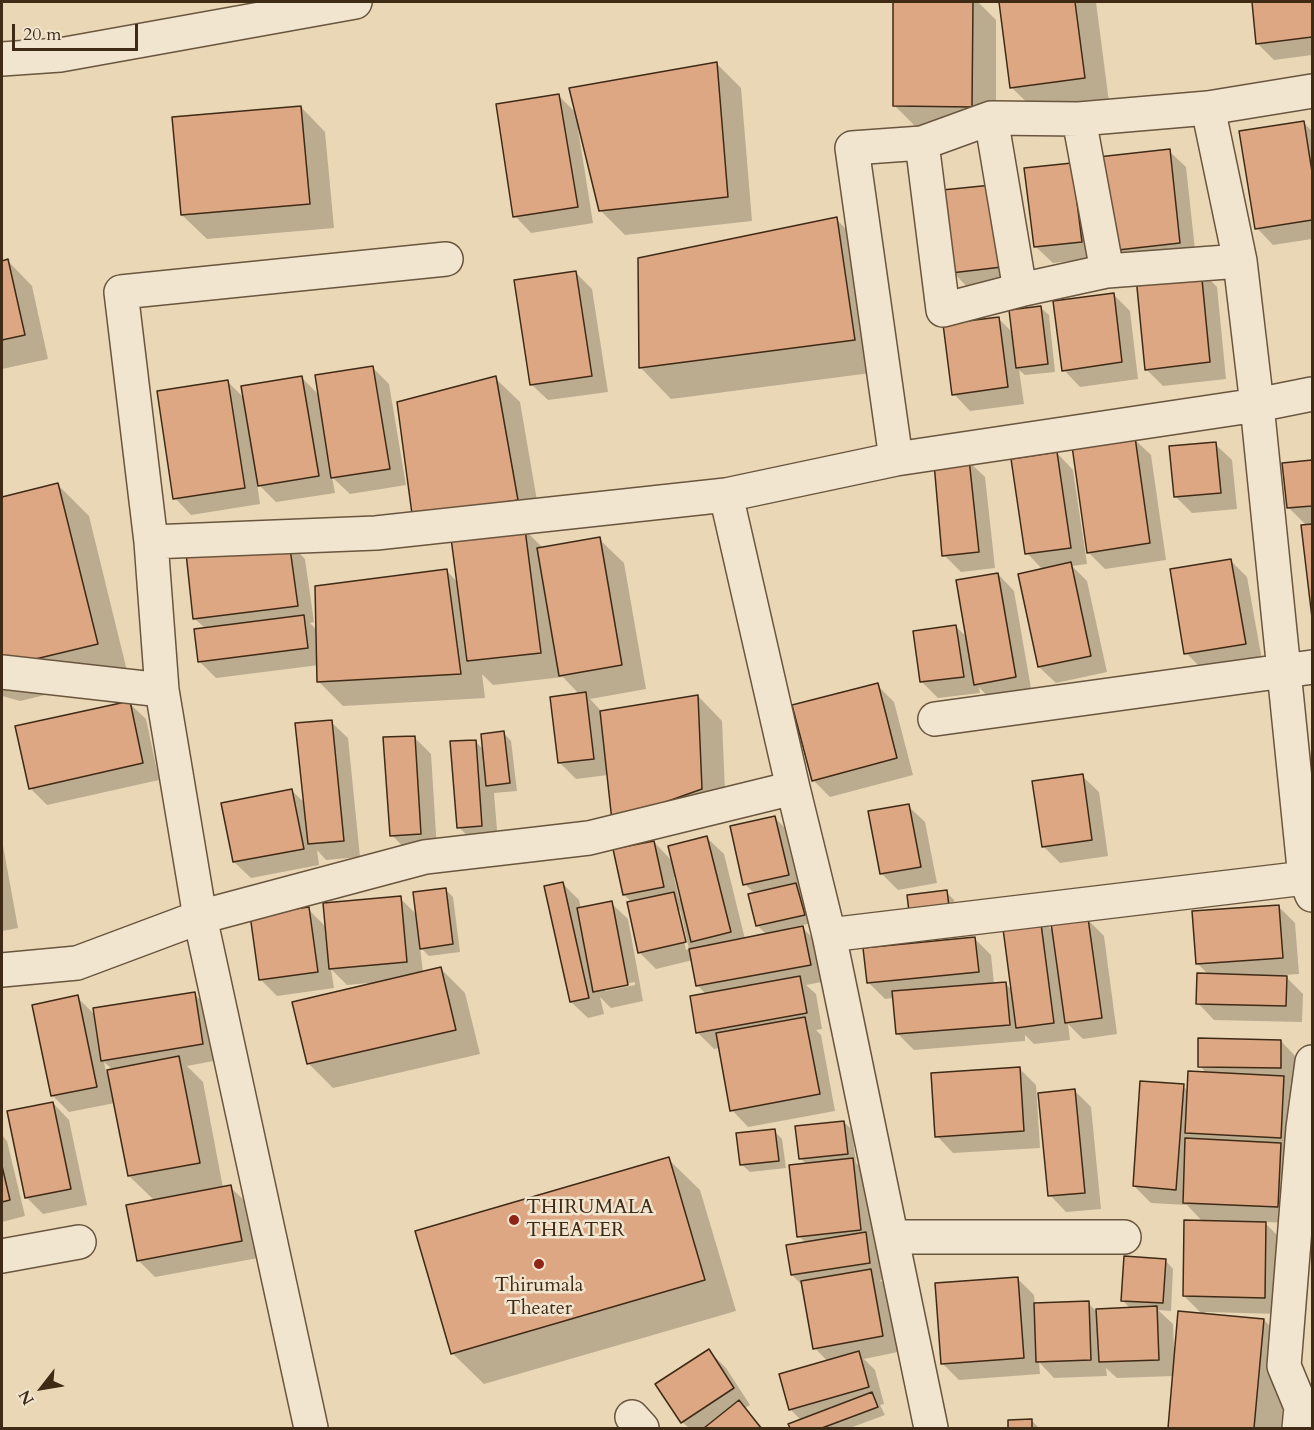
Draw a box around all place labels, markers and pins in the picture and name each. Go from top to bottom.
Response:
place label: THIRUMALA THEATER [526,1196,654,1243]
marker: THIRUMALA THEATER [507,1213,521,1227]
marker: Thirumala Theater [532,1257,546,1271]
place label: Thirumala Theater [495,1274,583,1321]

